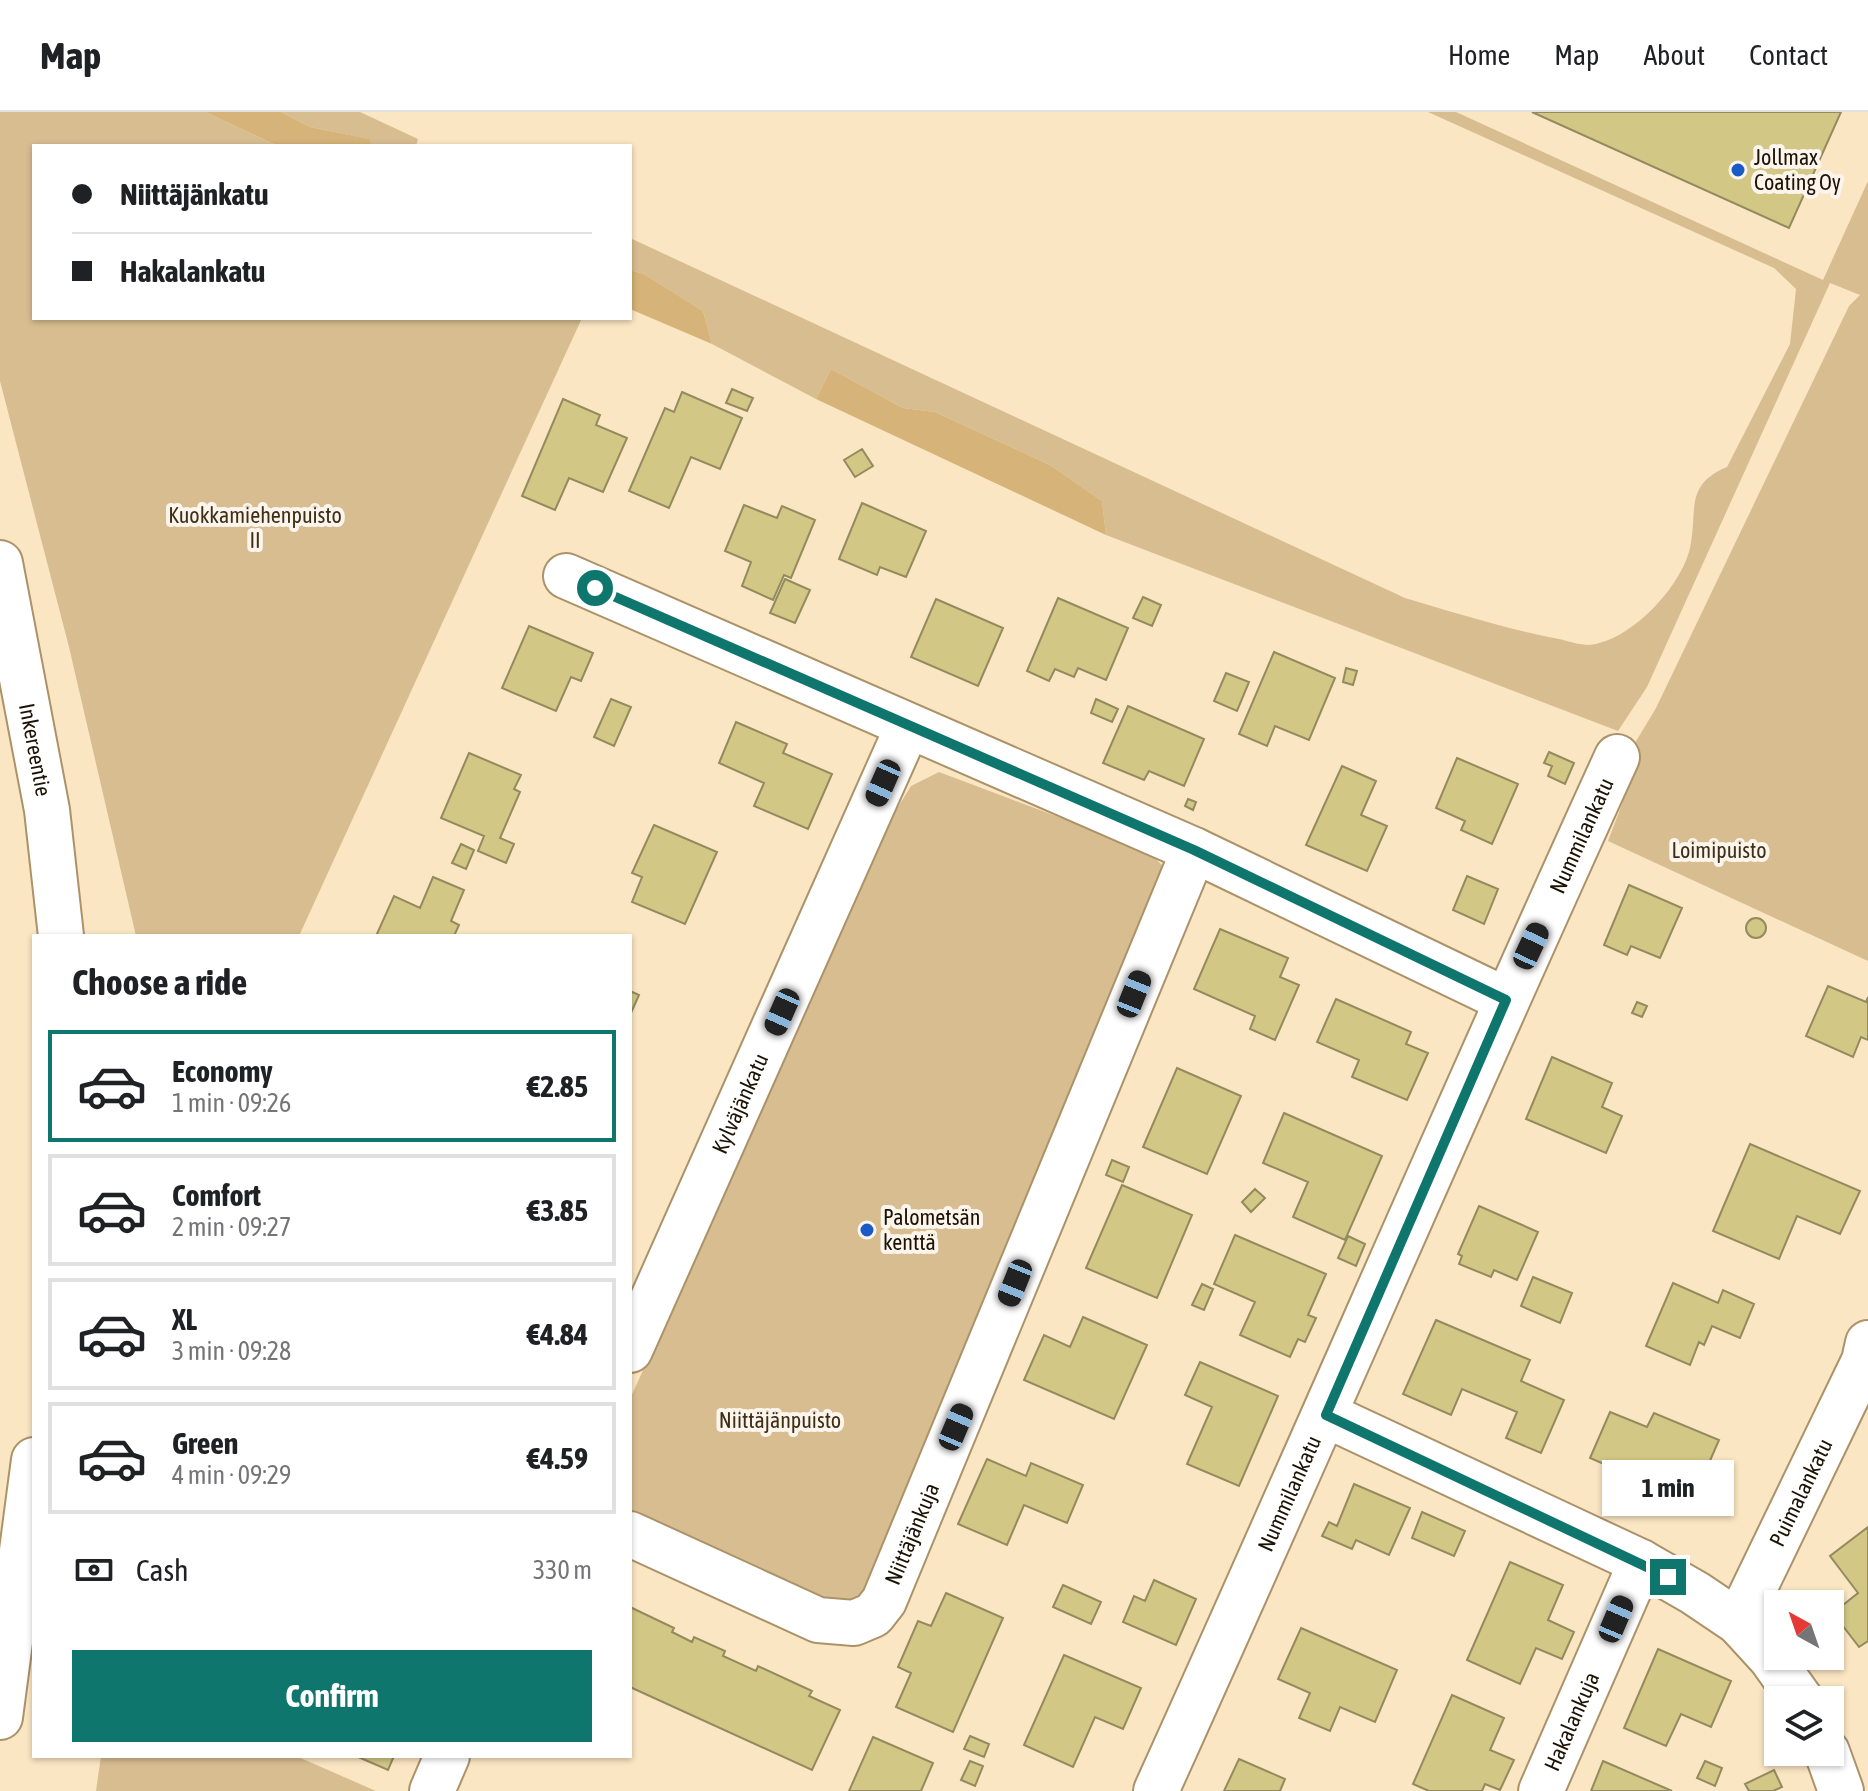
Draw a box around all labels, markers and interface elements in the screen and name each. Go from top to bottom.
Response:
text: Map [40,34,101,77]
text: Home [1448,39,1510,71]
text: Map [1554,39,1599,71]
text: About [1643,39,1705,71]
text: Contact [1749,39,1828,71]
place label: Jollmax Coating Oy [1754,144,1841,195]
marker: Jollmax Coating Oy [1729,161,1747,179]
text: Niittäjänkatu [120,177,268,211]
text: Hakalankatu [120,254,265,288]
park label: Kuokkamiehenpuisto II [168,502,342,553]
route start [577,570,613,606]
street label: Inkereentie [14,701,57,798]
car [862,756,904,810]
street label: Nummilankatu [1544,774,1619,897]
park label: Loimipuisto [1671,837,1767,863]
car [1510,919,1552,973]
text: Choose a ride [72,961,247,1003]
car [1114,967,1154,1021]
car [761,985,803,1039]
street label: Kylväjänkatu [706,1049,773,1157]
icon: car [76,1050,148,1122]
text: Economy [172,1054,273,1088]
text: €2.85 [527,1069,588,1103]
text: 1 min · 09:26 [172,1088,291,1118]
icon: car [76,1174,148,1246]
text: Comfort [172,1178,261,1212]
text: €3.85 [527,1193,588,1227]
place label: Palometsän kenttä [883,1204,980,1255]
text: 2 min · 09:27 [172,1212,291,1242]
marker: Palometsän kenttä [858,1221,876,1239]
car [995,1256,1035,1310]
icon: car [76,1298,148,1370]
text: XL [172,1302,197,1336]
text: €4.84 [527,1317,588,1351]
text: 3 min · 09:28 [172,1336,291,1366]
car [936,1400,976,1454]
park label: Niittäjänpuisto [719,1407,841,1433]
icon: car [76,1422,148,1494]
text: Green [172,1426,238,1460]
street label: Nummilankatu [1252,1431,1326,1555]
street label: Puimalankatu [1764,1434,1838,1550]
text: €4.59 [527,1441,588,1475]
text: 4 min · 09:29 [172,1460,291,1490]
callout: 1 min [1602,1461,1734,1517]
text: 1 min [1641,1473,1695,1503]
street label: Niittäjänkuja [879,1479,944,1588]
icon: cash [72,1548,116,1592]
text: Cash [136,1553,189,1587]
text: 330 m [533,1555,592,1585]
route end [1650,1559,1686,1595]
north arrow [1764,1590,1844,1670]
map controls [1764,1590,1844,1766]
car [1596,1592,1636,1646]
button: Confirm [72,1650,592,1742]
street label: Hakalankuja [1538,1668,1604,1775]
button: layers [1764,1686,1844,1766]

